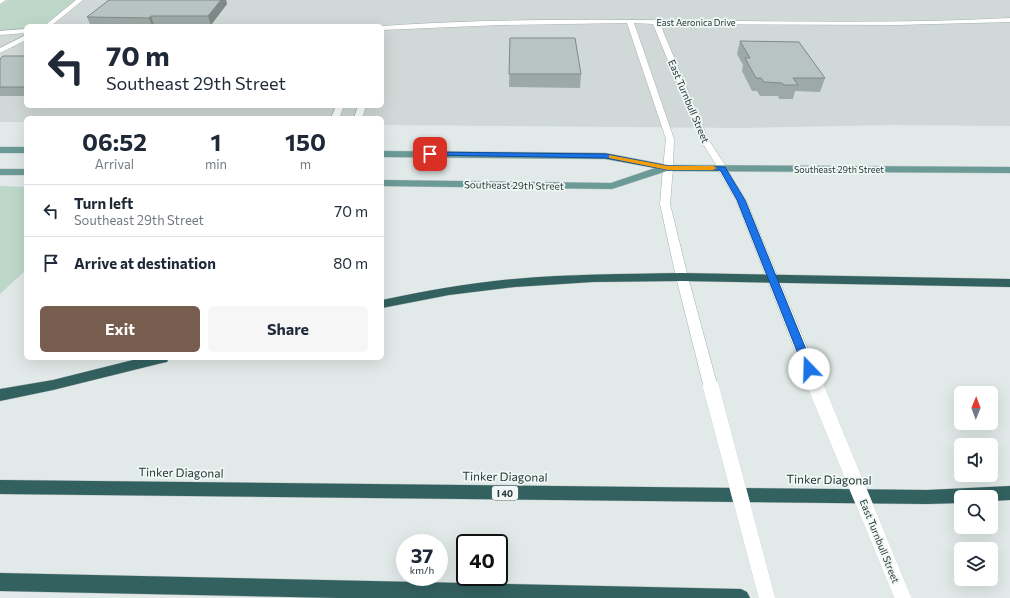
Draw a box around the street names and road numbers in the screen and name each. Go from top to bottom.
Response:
street label: East Aeronica Drive [656,17,736,28]
street label: East Turnbull Street [666,58,712,144]
street label: Southeast 29th Street [794,164,884,175]
street label: Southeast 29th Street [464,178,564,192]
street label: Tinker Diagonal [138,464,224,480]
street label: Tinker Diagonal [462,468,548,484]
street label: Tinker Diagonal [786,471,872,487]
road number: I 40 [492,486,518,500]
street label: East Turnbull Street [858,497,902,585]

